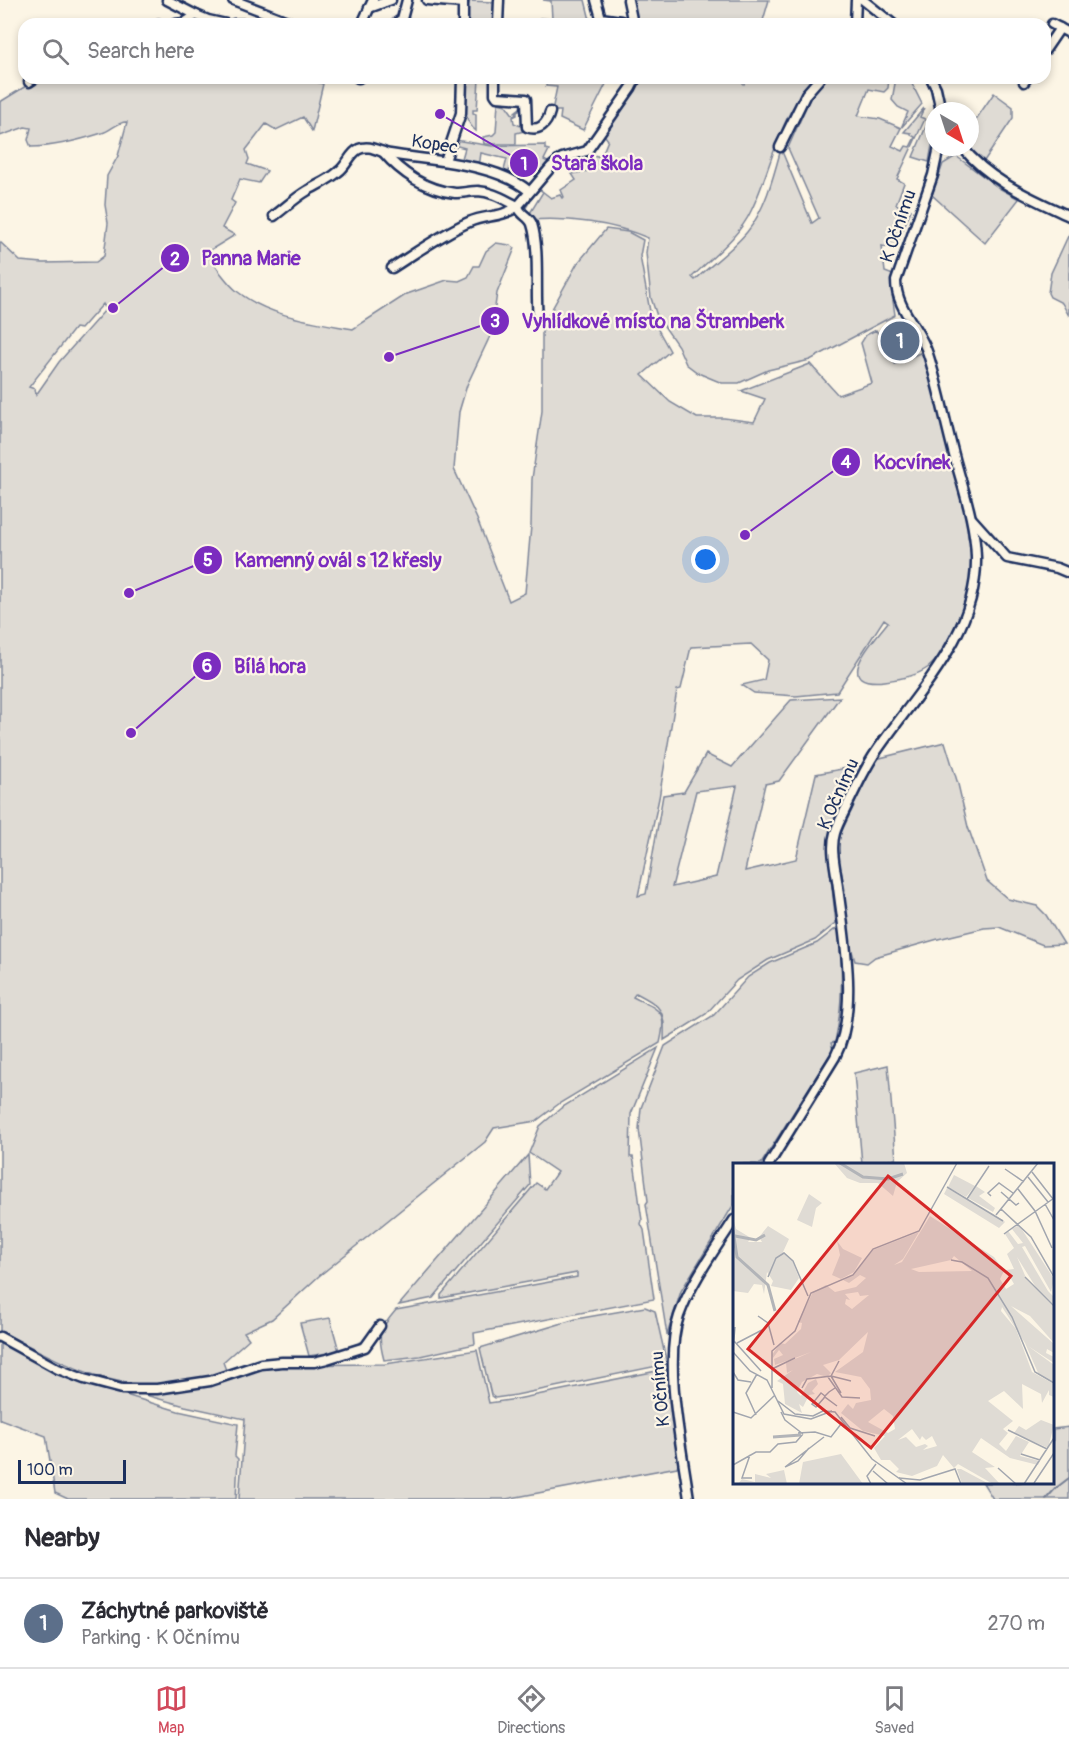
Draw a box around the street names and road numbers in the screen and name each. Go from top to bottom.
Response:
street label: Kopec [410,129,460,160]
street label: K Očnímu [875,187,922,266]
street label: K Očnímu [813,755,864,833]
street label: K Očnímu [646,1350,675,1428]

